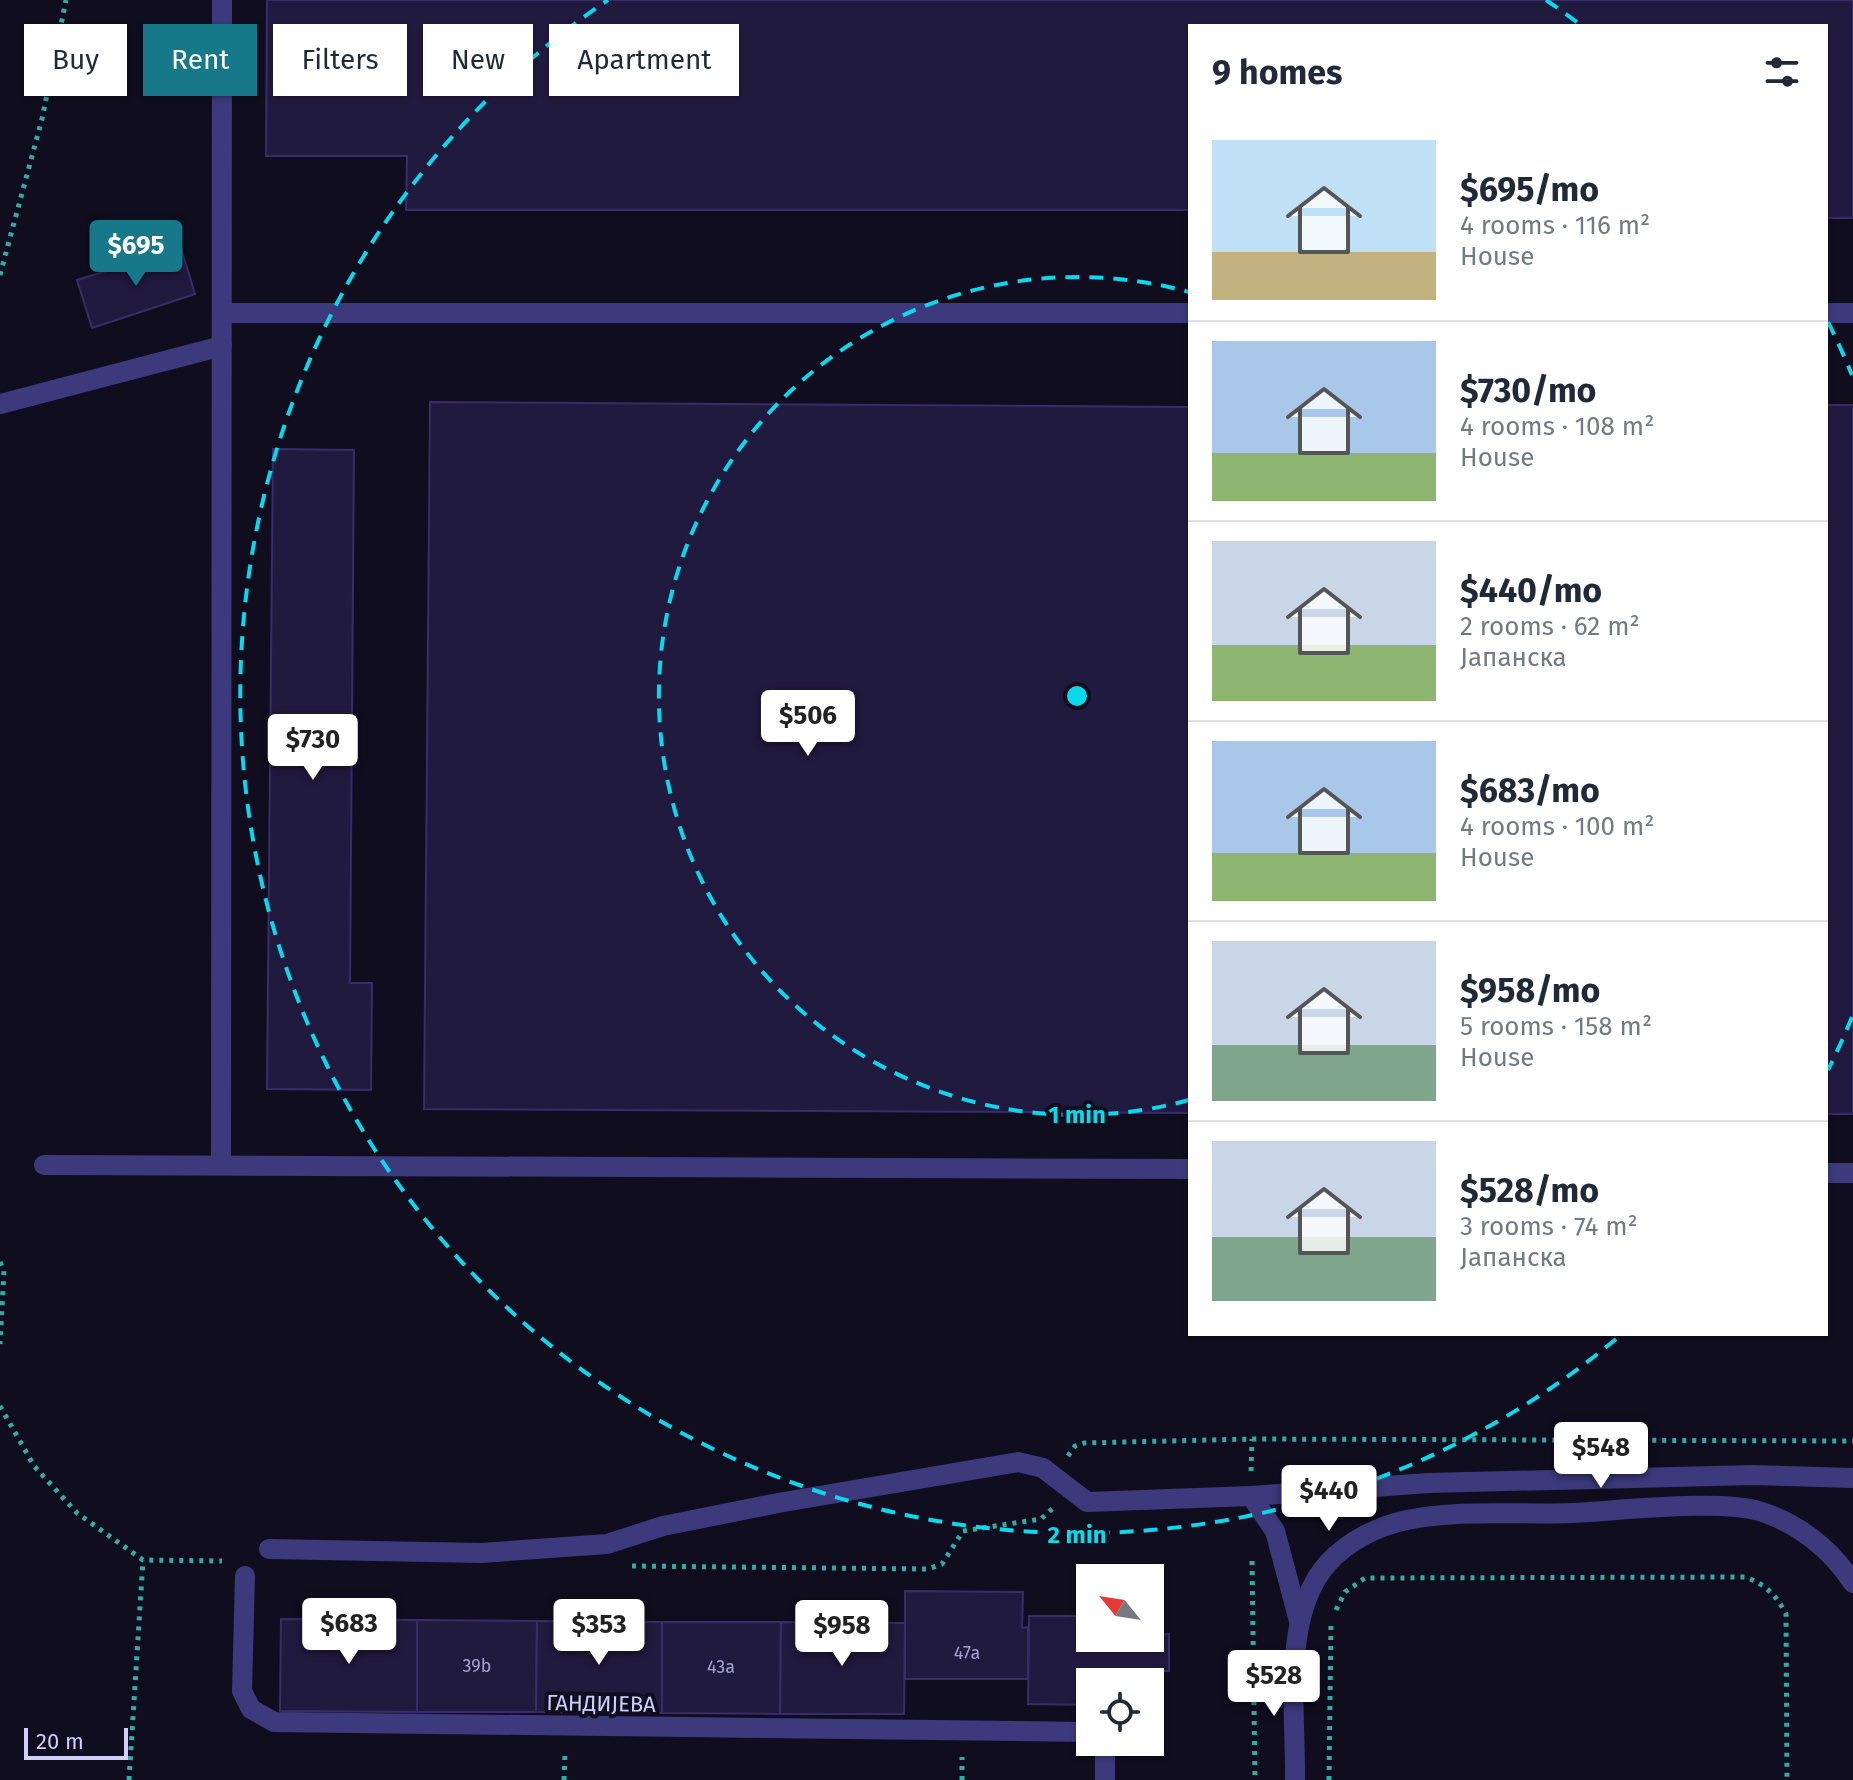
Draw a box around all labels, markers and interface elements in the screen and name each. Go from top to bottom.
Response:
chip: Buy [24,24,127,96]
chip: Rent [143,24,257,96]
chip: Filters [273,24,407,96]
chip: New [423,24,533,96]
chip: Apartment [549,24,739,96]
icon: filters [1760,50,1804,94]
text: 9 homes [1212,52,1343,93]
text: $695/mo [1460,169,1599,210]
icon: home [1276,172,1372,268]
text: 4 rooms · 116 m² [1460,210,1650,241]
pin: $695 [89,220,183,288]
text: $695 [107,230,165,261]
text: House [1460,241,1534,272]
text: $730/mo [1460,370,1596,411]
icon: home [1276,373,1372,469]
text: 4 rooms · 108 m² [1460,411,1654,442]
text: House [1460,442,1534,473]
text: $440/mo [1460,570,1602,611]
icon: home [1276,573,1372,669]
text: 2 rooms · 62 m² [1460,611,1640,642]
text: Јапанска [1460,642,1567,673]
centre of rings [1063,682,1091,710]
pin: $506 [761,690,855,758]
text: $506 [779,700,837,731]
pin: $730 [266,714,360,782]
text: $730 [286,724,340,755]
text: $683/mo [1460,770,1600,811]
icon: home [1276,773,1372,869]
text: 4 rooms · 100 m² [1460,811,1655,842]
text: House [1460,842,1534,873]
text: $958/mo [1460,970,1600,1011]
icon: home [1276,973,1372,1069]
text: 5 rooms · 158 m² [1460,1011,1652,1042]
text: House [1460,1042,1534,1073]
text: 1 min [1048,1101,1106,1129]
text: $528/mo [1460,1170,1599,1211]
icon: home [1276,1173,1372,1269]
text: 3 rooms · 74 m² [1460,1211,1638,1242]
text: Јапанска [1460,1242,1567,1273]
pin: $548 [1554,1422,1648,1490]
text: $548 [1572,1432,1630,1463]
pin: $440 [1282,1465,1376,1533]
text: $440 [1300,1475,1358,1506]
text: 2 min [1048,1521,1107,1549]
north arrow [1076,1564,1164,1652]
map controls [1076,1564,1164,1756]
pin: $683 [302,1598,396,1666]
pin: $353 [552,1599,646,1667]
pin: $958 [795,1600,889,1668]
text: $683 [320,1608,378,1639]
text: $353 [571,1609,627,1640]
text: $958 [813,1610,871,1641]
house number: 47a [954,1642,980,1664]
pin: $528 [1227,1650,1321,1718]
house number: 39b [463,1655,491,1677]
house number: 43a [707,1656,735,1678]
text: $528 [1246,1660,1302,1691]
button: locate [1076,1668,1164,1756]
street label: ГАНДИЈЕВА [546,1689,656,1718]
scale bar [24,1724,128,1760]
text: 20 m [36,1728,84,1755]

